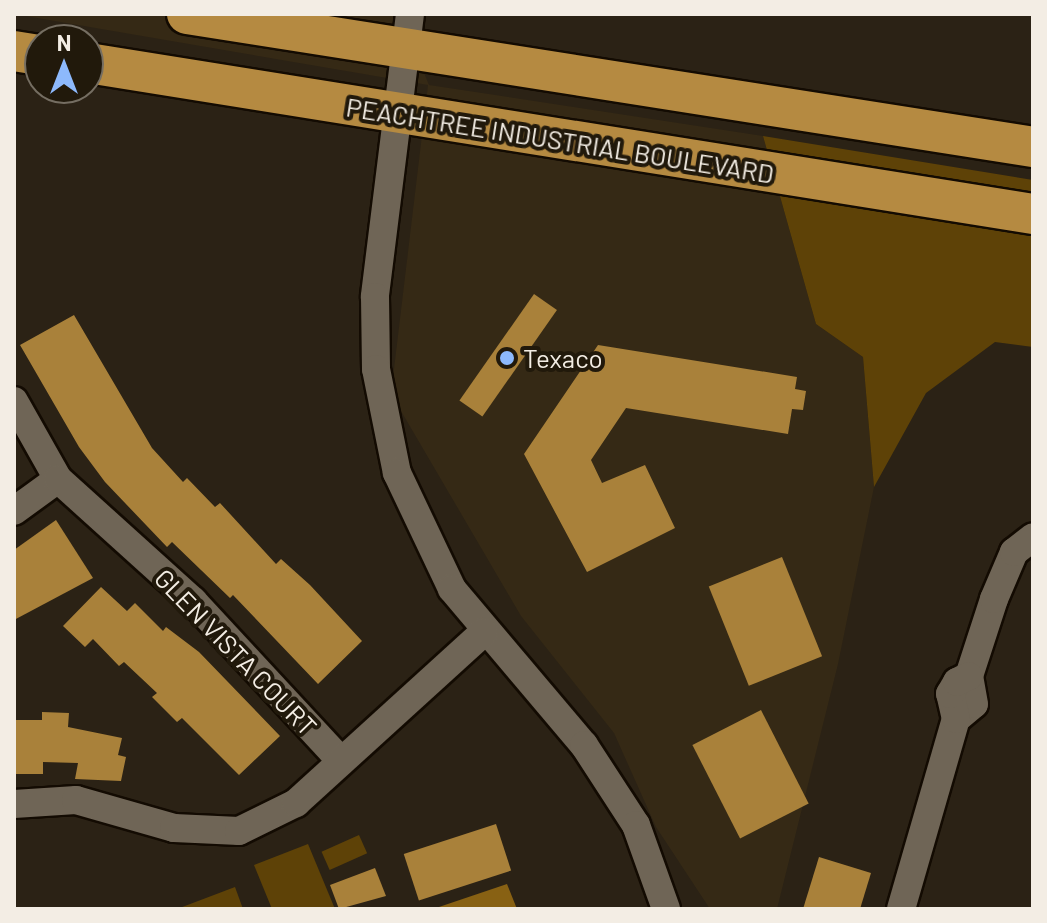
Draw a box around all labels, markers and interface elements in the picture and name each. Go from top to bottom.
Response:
north arrow [24,24,104,104]
text: N [57,29,71,55]
street label: PEACHTREE INDUSTRIAL BOULEVARD [344,91,776,189]
place label: Texaco [523,342,603,374]
marker: Texaco [498,349,516,367]
street label: GLEN VISTA COURT [148,562,324,742]

